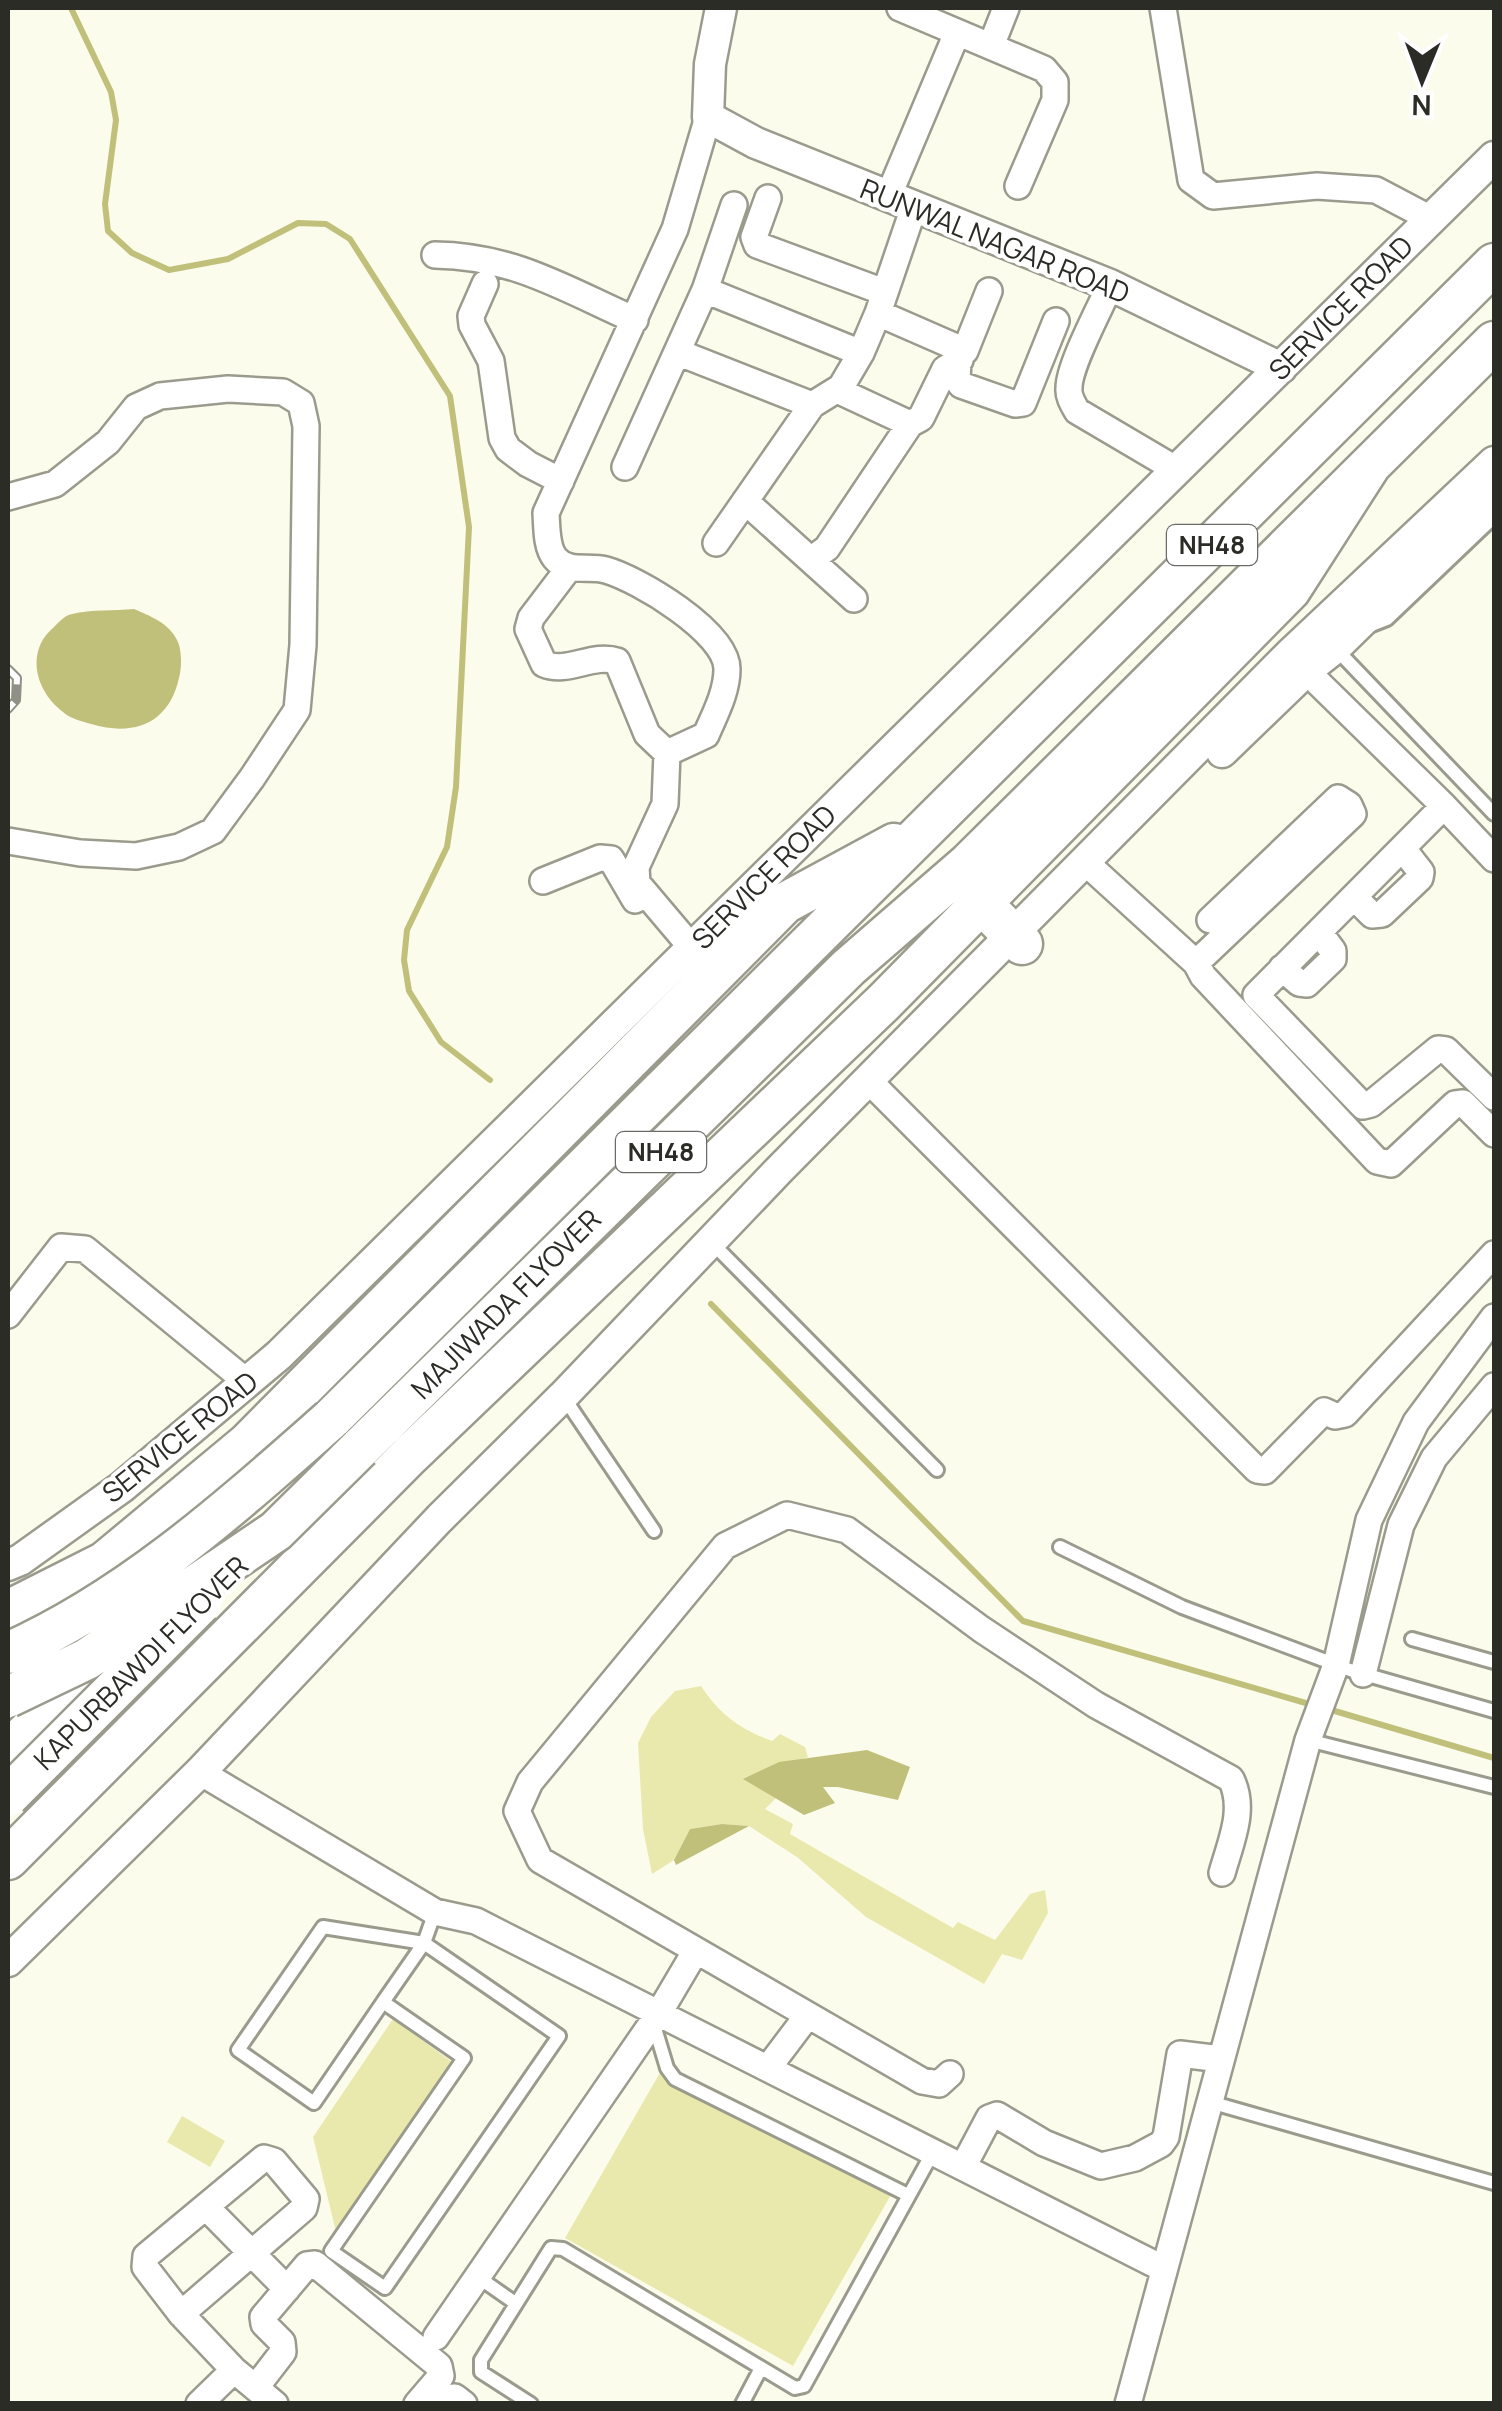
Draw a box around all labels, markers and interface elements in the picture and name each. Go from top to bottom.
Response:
north arrow [1372,30,1472,130]
text: N [1411,87,1432,125]
street label: RUNWAL NAGAR ROAD [855,169,1136,312]
street label: SERVICE ROAD [1260,227,1421,388]
road number: NH48 [1167,525,1257,565]
street label: SERVICE ROAD [683,796,844,957]
road number: NH48 [616,1132,706,1172]
street label: MAJIWADA FLYOVER [402,1200,609,1407]
street label: SERVICE ROAD [94,1362,265,1511]
street label: KAPURBAWDI FLYOVER [25,1547,256,1778]

